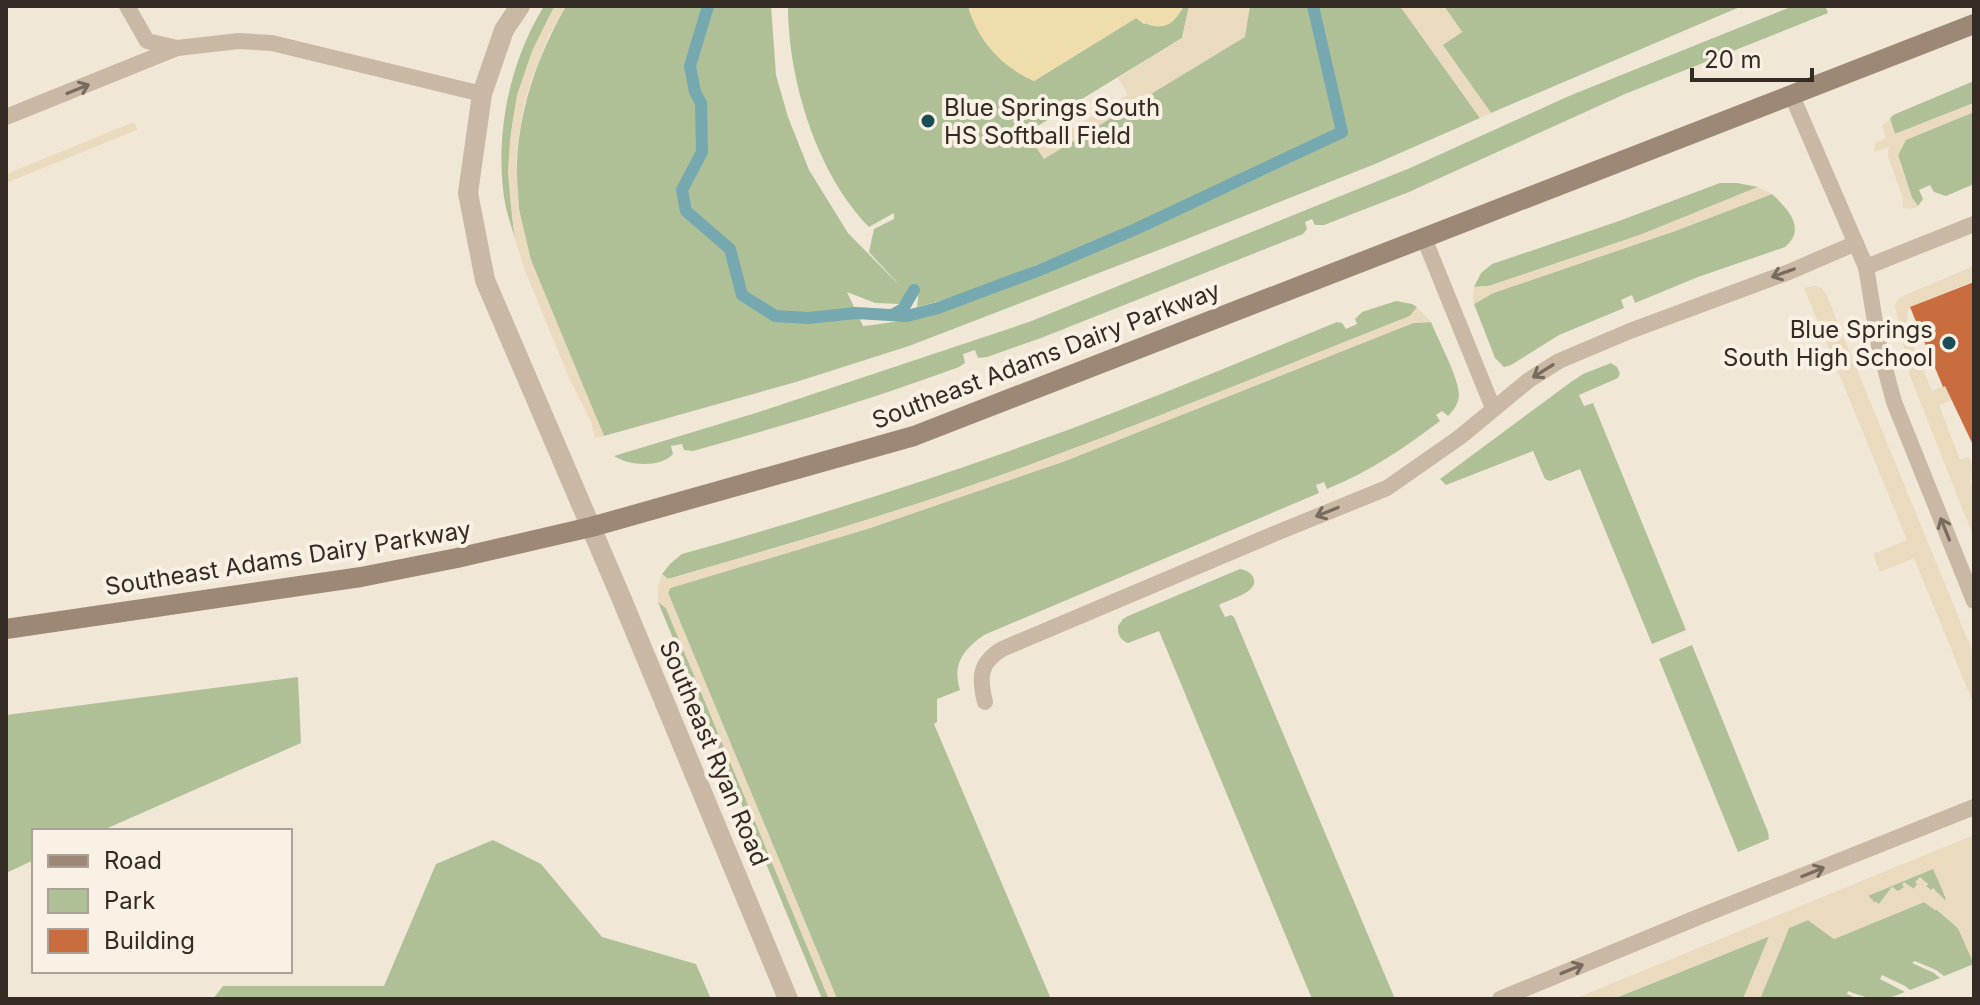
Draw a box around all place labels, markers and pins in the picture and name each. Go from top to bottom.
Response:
place label: Blue Springs South HS Softball Field [944,93,1160,150]
marker: Blue Springs South HS Softball Field [919,112,937,130]
place label: Blue Springs South High School [1723,315,1933,372]
marker: Blue Springs South High School [1940,334,1958,352]

